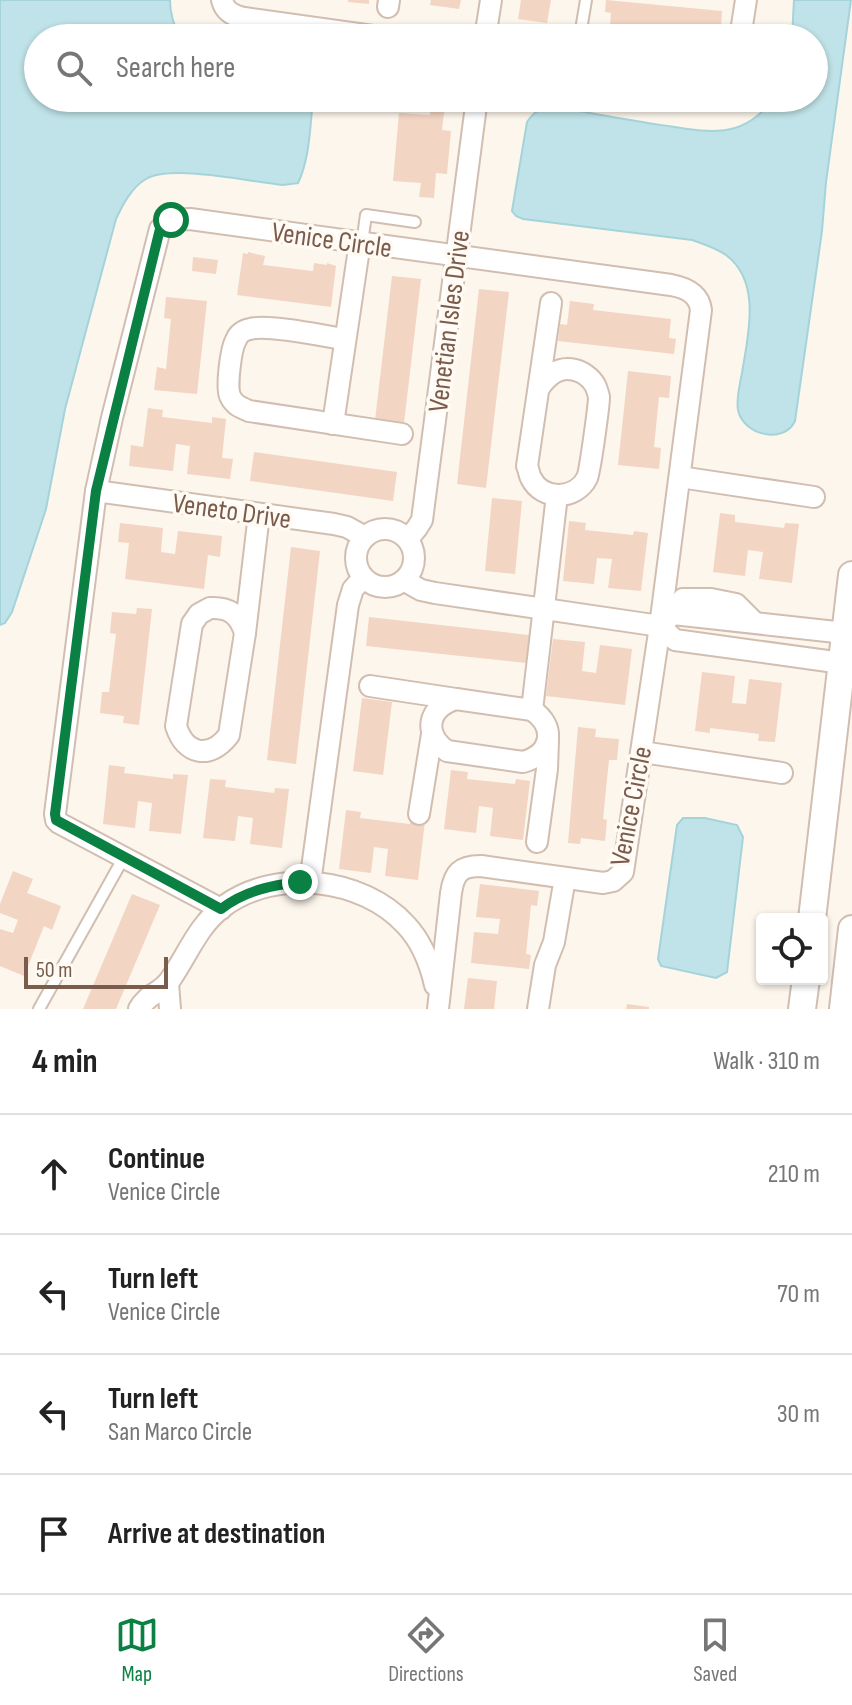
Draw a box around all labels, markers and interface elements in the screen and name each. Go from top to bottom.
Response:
search box [24,24,828,112]
icon: search [52,46,96,90]
text: Search here [116,50,235,86]
route start [153,202,189,238]
street label: Venice Circle [270,216,394,265]
street label: Venetian Isles Drive [422,229,477,414]
street label: Veneto Drive [170,487,293,536]
street label: Venice Circle [604,744,659,869]
route end [282,864,318,900]
map controls [756,913,828,985]
button: locate [756,913,828,985]
scale bar [24,953,168,989]
text: 50 m [36,957,72,984]
text: 4 min [32,1041,98,1082]
text: Walk · 310 m [713,1046,820,1077]
text: Continue [108,1141,205,1177]
icon: ahead [32,1152,76,1196]
text: 210 m [768,1159,820,1190]
text: Venice Circle [108,1177,220,1208]
text: Turn left [108,1261,198,1297]
icon: left [32,1272,76,1316]
text: 70 m [777,1279,820,1310]
text: Venice Circle [108,1297,220,1328]
text: Turn left [108,1381,198,1417]
icon: left [32,1392,76,1436]
text: 30 m [777,1399,820,1430]
text: San Marco Circle [108,1417,252,1448]
icon: arrive [32,1512,76,1556]
text: Arrive at destination [108,1516,325,1552]
tab: Map [115,1613,159,1688]
tab: Directions [388,1613,464,1688]
tab: Saved [693,1613,737,1688]

